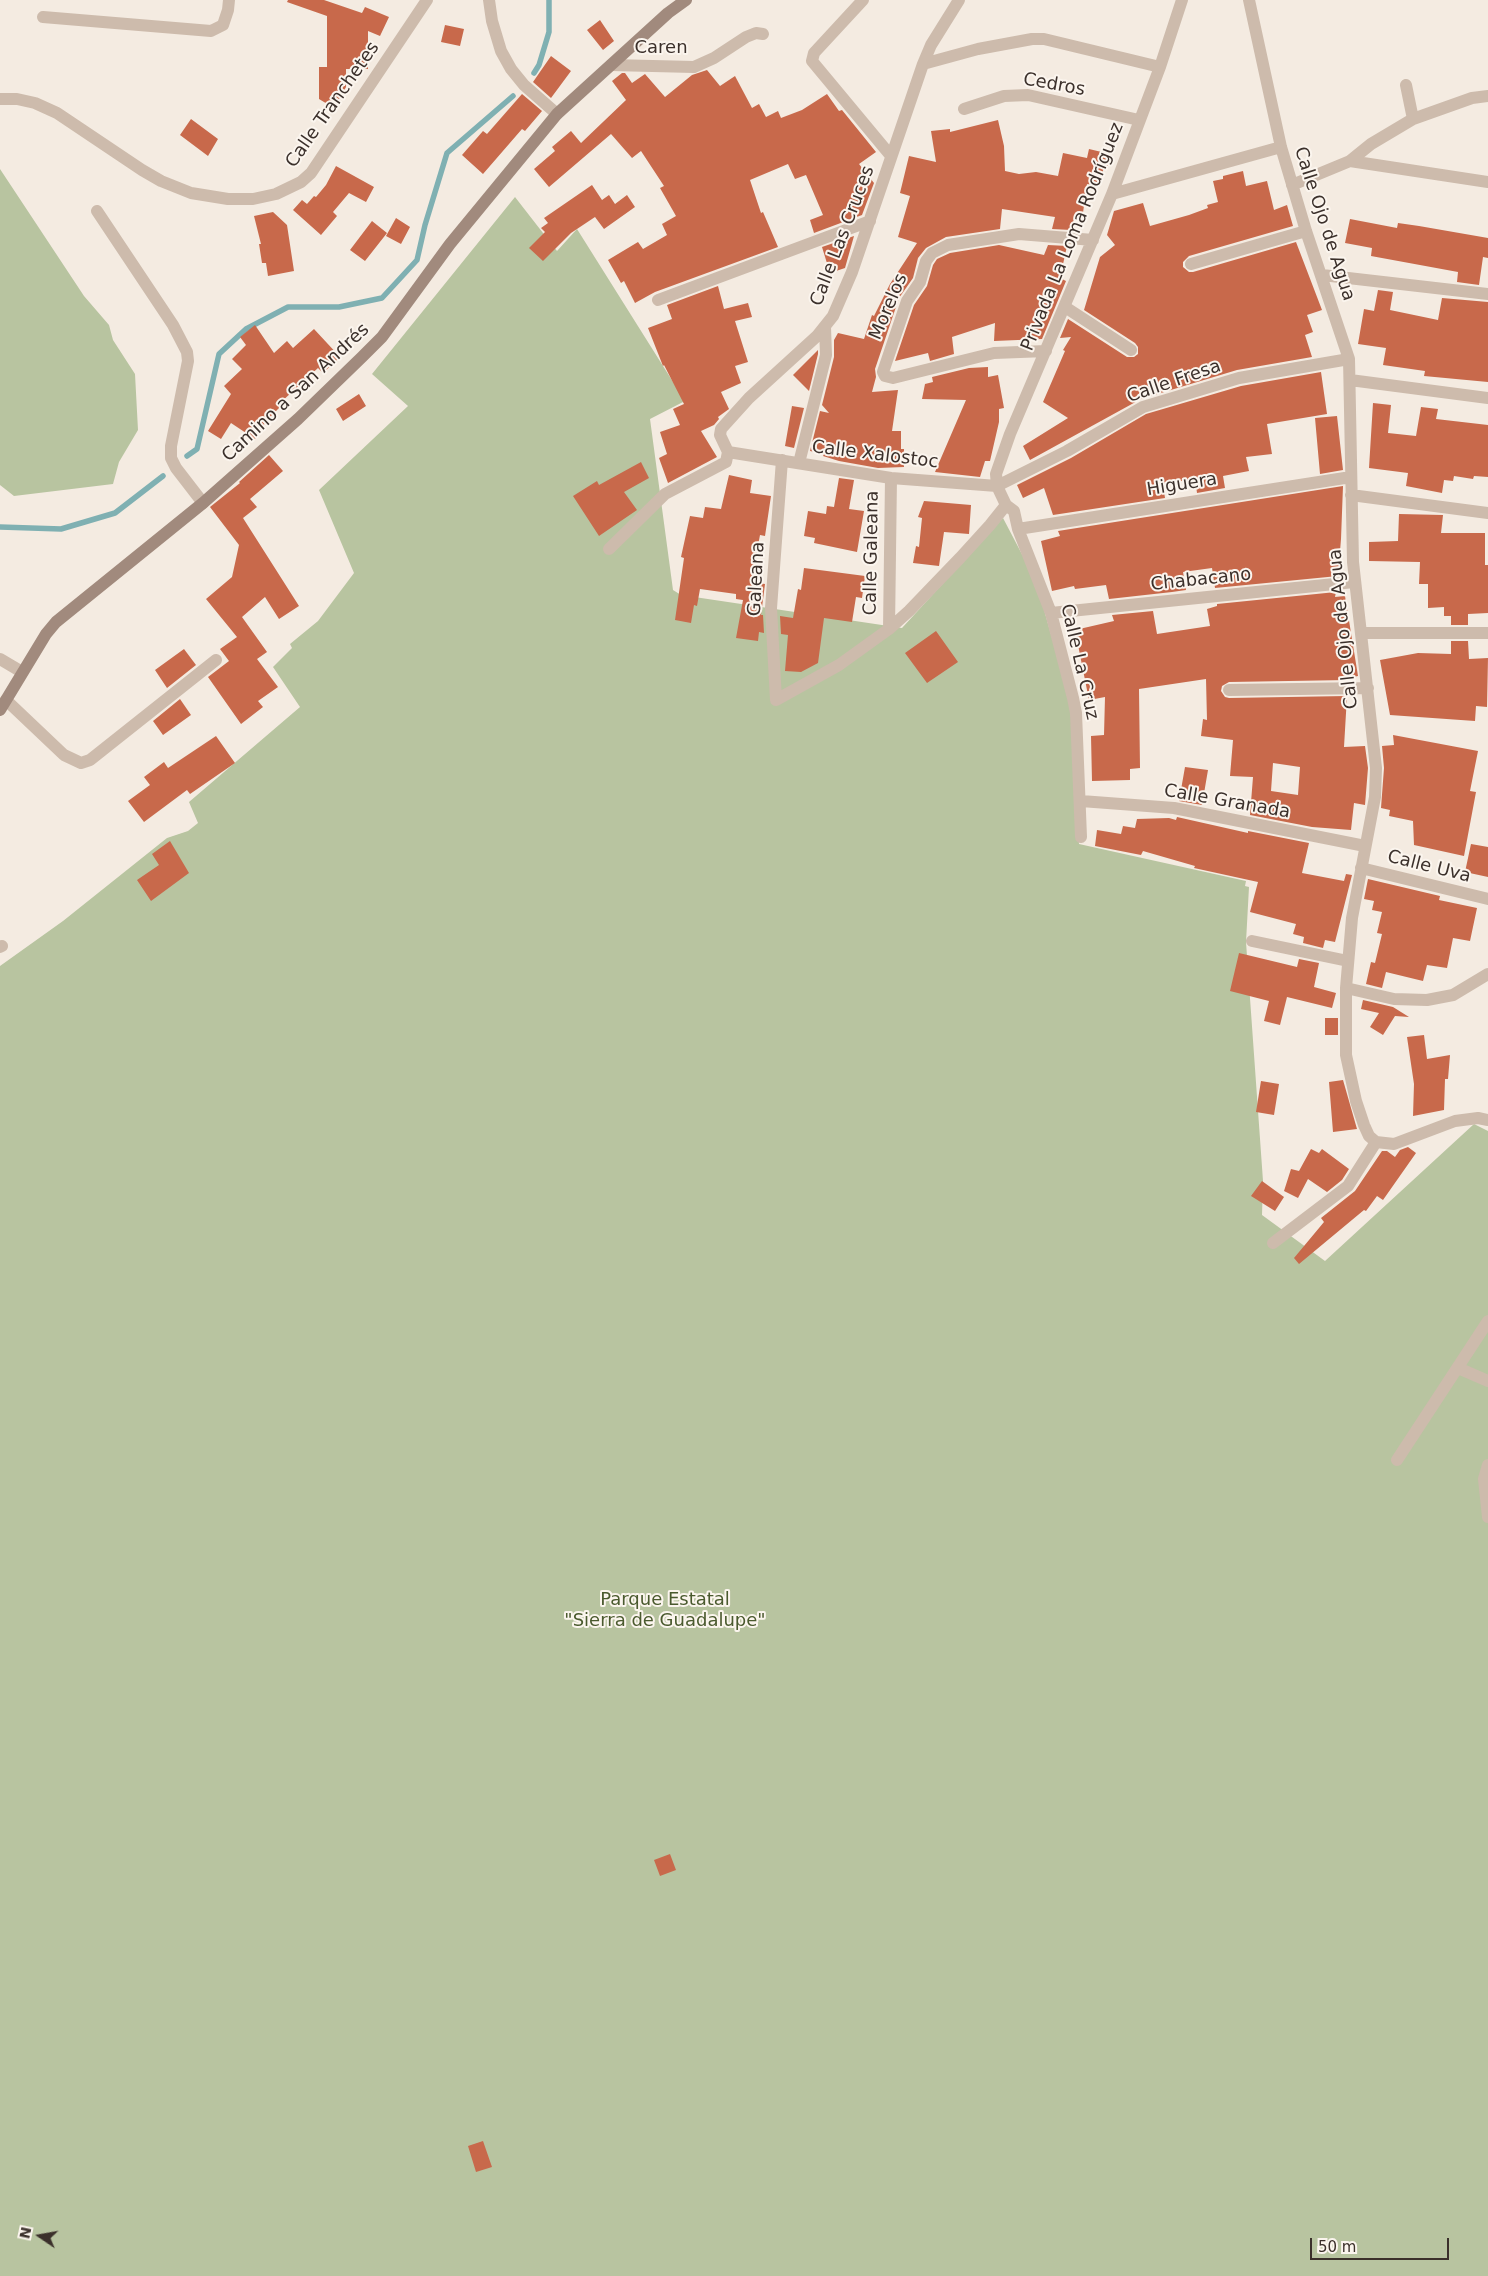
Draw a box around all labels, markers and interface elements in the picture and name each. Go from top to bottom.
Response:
street label: Caren [634,37,688,59]
street label: Calle Tranchetes [282,38,384,172]
street label: Cedros [1021,69,1087,101]
street label: Privada La Loma Rodríguez [1017,120,1129,354]
street label: Calle Ojo de Agua [1289,144,1359,304]
street label: Calle Las Cruces [806,163,880,309]
street label: Morelos [865,271,913,343]
street label: Camino a San Andrés [218,319,374,467]
street label: Calle Fresa [1124,356,1224,408]
street label: Calle Xalostoc [811,437,939,473]
street label: Higuera [1145,469,1219,501]
street label: Calle Galeana [860,490,884,616]
street label: Galeana [744,541,770,617]
street label: Calle Ojo de Agua [1325,548,1363,710]
street label: Chabacano [1150,564,1252,596]
street label: Calle La Cruz [1055,602,1103,722]
street label: Calle Granada [1162,780,1292,824]
street label: Calle Uva [1385,846,1473,888]
park label: Parque Estatal "Sierra de Guadalupe" [564,1589,766,1632]
north arrow [15,2211,65,2261]
text: N [16,2225,34,2240]
scale bar [1313,2228,1452,2260]
text: 50 m [1318,2238,1356,2256]

